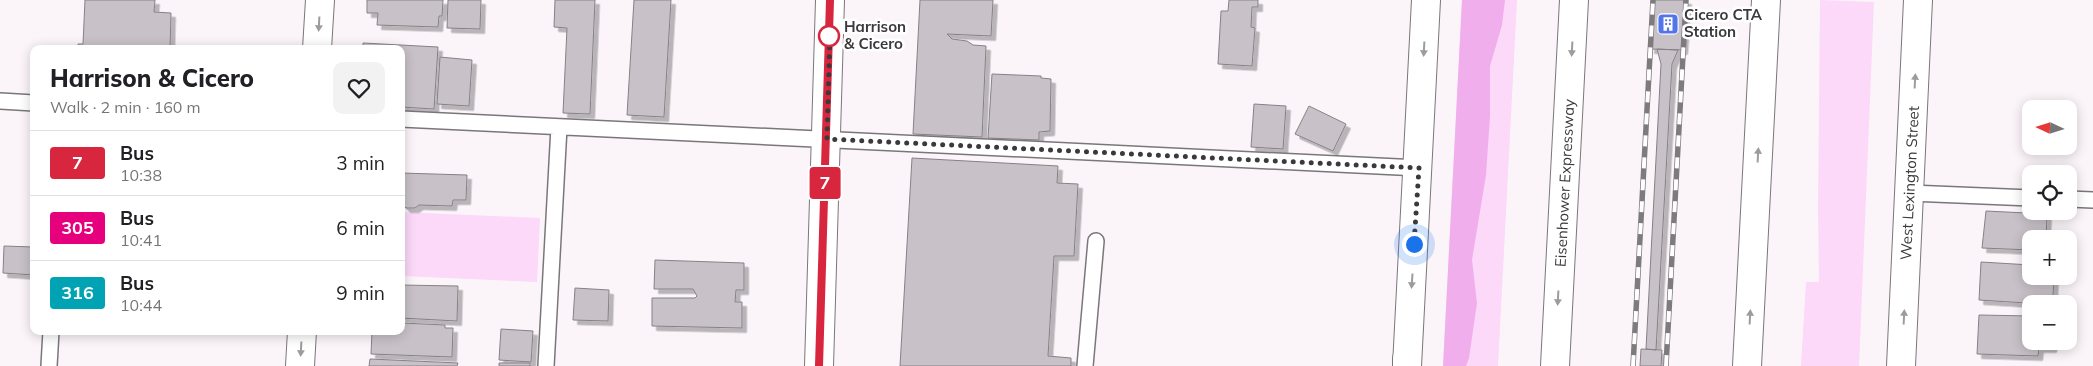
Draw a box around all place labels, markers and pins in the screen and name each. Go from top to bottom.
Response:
place label: Cicero CTA Station [1684,5,1763,41]
building icon: Cicero CTA Station [1656,12,1680,36]
place label: Harrison & Cicero [844,17,906,53]
marker: Harrison & Cicero [818,25,840,47]

